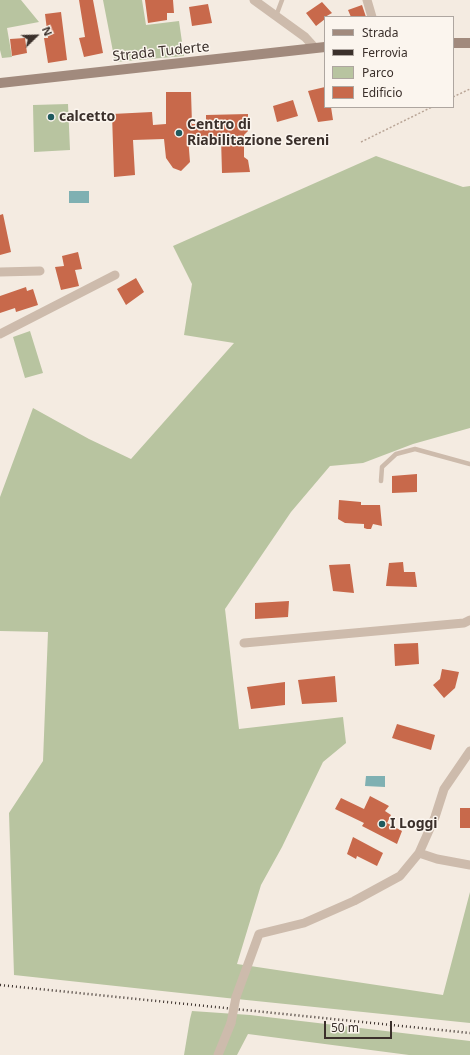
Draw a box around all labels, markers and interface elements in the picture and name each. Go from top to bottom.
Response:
north arrow [16,16,56,56]
legend [324,16,454,108]
text: N [39,24,56,38]
text: Strada [362,24,398,41]
street label: Strada Tuderte [112,39,210,65]
text: Ferrovia [362,44,408,61]
text: Parco [362,64,394,81]
text: Edificio [362,84,403,101]
place label: calcetto [59,109,115,125]
marker: calcetto [46,112,56,122]
place label: Centro di Riabilitazione Sereni [187,117,329,150]
marker: Centro di Riabilitazione Sereni [174,128,184,138]
place label: I Loggi [390,816,438,832]
marker: I Loggi [377,819,387,829]
scale bar [326,1013,394,1039]
text: 50 m [331,1019,359,1036]

